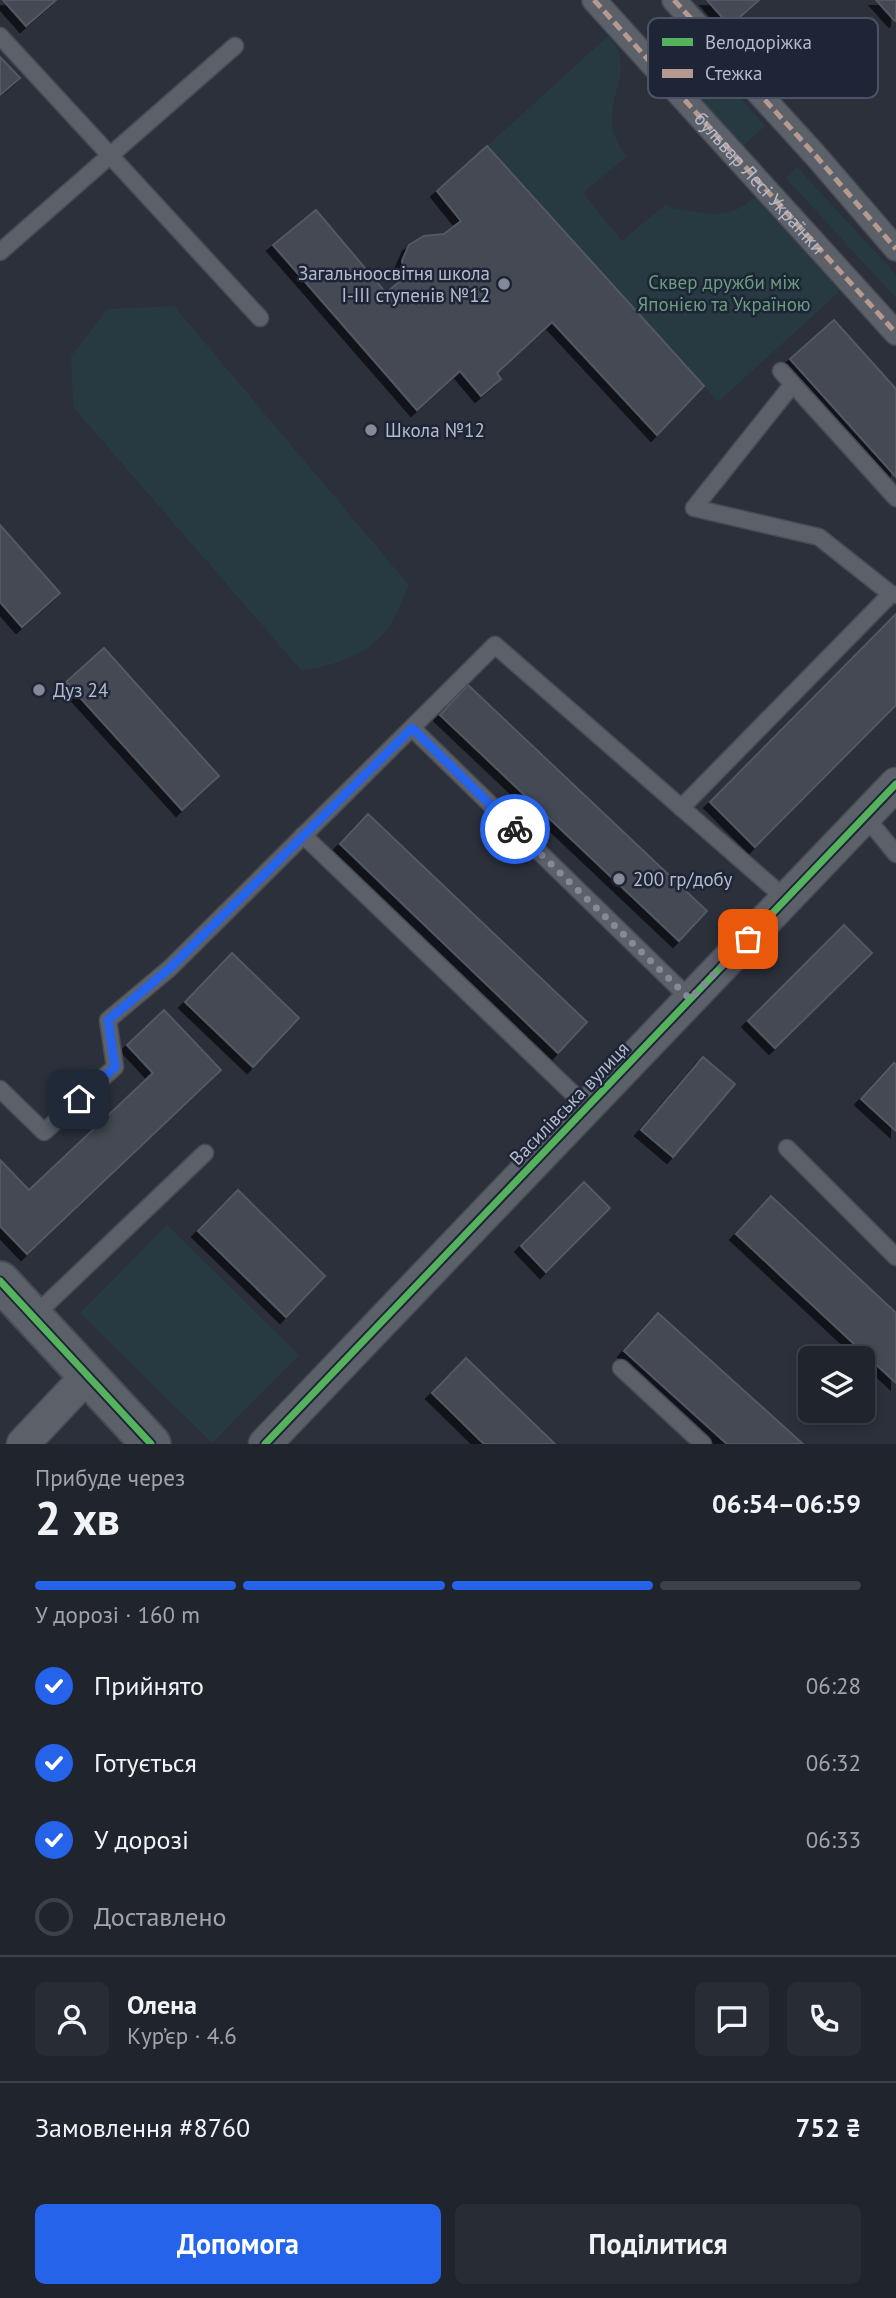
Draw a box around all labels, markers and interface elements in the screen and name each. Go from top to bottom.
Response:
legend [648,18,878,98]
text: Велодоріжка [705,30,812,54]
text: Стежка [705,61,763,85]
street label: бульвар Лесі Українки [689,107,831,259]
place label: Загальноосвітня школа І-ІІІ ступенів №12 [298,261,490,307]
park label: Сквер дружби між Японією та Україною [638,270,810,316]
marker: Загальноосвітня школа І-ІІІ ступенів №12 [496,276,512,292]
place label: Школа №12 [385,418,485,442]
marker: Школа №12 [363,422,379,438]
place label: Дуз 24 [53,678,108,702]
marker: Дуз 24 [31,682,47,698]
courier [480,794,550,864]
icon: bike [496,810,534,848]
place label: 200 гр/добу [633,867,733,891]
marker: 200 гр/добу [611,871,627,887]
pin [718,909,778,969]
icon: bag [729,920,767,958]
street label: Василівська вулиця [504,1036,634,1170]
pin [49,1069,109,1129]
icon: home [60,1080,98,1118]
map controls [798,1346,875,1423]
button: layers [798,1346,875,1423]
text: Прибуде через [35,1463,185,1492]
text: 06:54–06:59 [712,1487,861,1520]
text: 2 хв [35,1488,120,1548]
text: У дорозі · 160 m [35,1600,200,1629]
icon: check [35,1667,73,1705]
text: Прийнято [94,1669,204,1702]
text: 06:28 [806,1671,861,1700]
icon: check [35,1744,73,1782]
text: Готується [94,1746,197,1779]
text: 06:32 [806,1748,861,1777]
icon: check [35,1821,73,1859]
text: У дорозі [94,1823,189,1856]
text: 06:33 [806,1825,861,1854]
text: Доставлено [94,1900,227,1933]
button: person [35,1982,109,2056]
button: chat [695,1982,769,2056]
button: phone [787,1982,861,2056]
text: Олена [127,1988,197,2021]
text: Кур’єр · 4.6 [127,2021,237,2050]
text: Замовлення #8760 [35,2111,250,2144]
text: 752 ₴ [795,2111,861,2144]
button: Допомога [35,2204,441,2284]
button: Поділитися [455,2204,861,2284]

